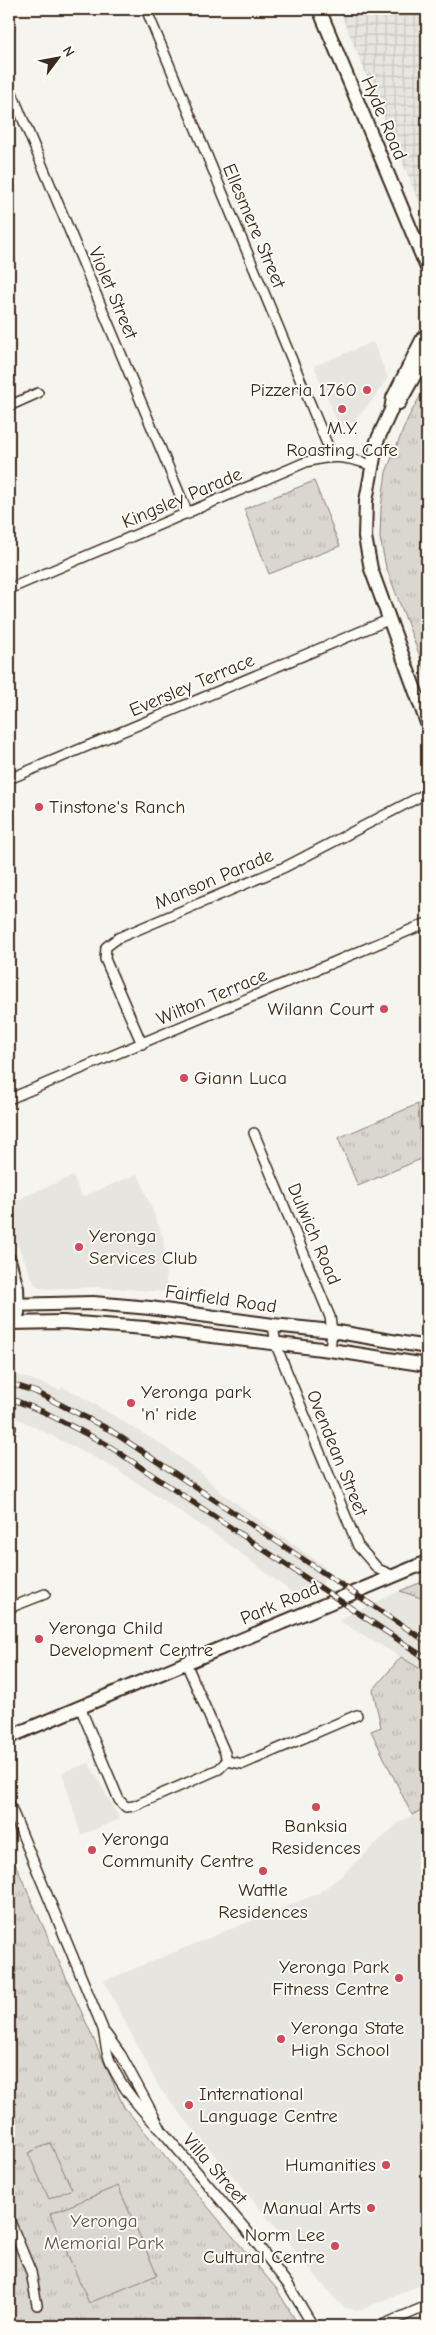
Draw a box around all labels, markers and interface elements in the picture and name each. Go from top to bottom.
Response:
north arrow [32,32,82,82]
text: N [59,43,78,60]
street label: Hyde Road [357,73,411,163]
street label: Ellesmere Street [218,160,290,292]
street label: Violet Street [84,244,142,343]
place label: Pizzeria 1760 [250,379,357,401]
marker: Pizzeria 1760 [361,384,373,396]
marker: M.Y. Roasting Cafe [336,403,348,415]
place label: M.Y. Roasting Cafe [286,417,398,461]
street label: Kingsley Parade [119,463,245,533]
street label: Eversley Terrace [126,649,258,721]
place label: Tinstone's Ranch [49,796,185,818]
marker: Tinstone's Ranch [33,801,45,813]
street label: Manson Parade [151,844,277,914]
street label: Wilton Terrace [153,964,271,1030]
place label: Wilann Court [267,998,375,1020]
marker: Wilann Court [378,1003,390,1015]
place label: Giann Luca [194,1067,287,1089]
marker: Giann Luca [178,1072,190,1084]
street label: Dulwich Road [283,1180,345,1288]
place label: Yeronga Services Club [89,1225,197,1269]
marker: Yeronga Services Club [73,1241,85,1253]
street label: Fairfield Road [164,1280,278,1318]
place label: Yeronga park 'n' ride [141,1381,252,1425]
street label: Ovendean Street [302,1387,372,1520]
marker: Yeronga park 'n' ride [125,1397,137,1409]
street label: Park Road [237,1577,323,1629]
place label: Yeronga Child Development Centre [49,1617,213,1661]
marker: Yeronga Child Development Centre [33,1633,45,1645]
marker: Banksia Residences [310,1801,322,1813]
place label: Banksia Residences [271,1815,361,1859]
place label: Yeronga Community Centre [102,1828,254,1872]
marker: Yeronga Community Centre [86,1844,98,1856]
marker: Wattle Residences [257,1865,269,1877]
place label: Wattle Residences [218,1879,308,1923]
place label: Yeronga Park Fitness Centre [272,1956,390,2000]
marker: Yeronga Park Fitness Centre [393,1972,405,1984]
place label: Yeronga State High School [291,2017,404,2061]
marker: Yeronga State High School [275,2033,287,2045]
place label: International Language Centre [199,2083,338,2127]
marker: International Language Centre [183,2099,195,2111]
street label: Villa Street [178,2129,252,2209]
place label: Humanities [285,2154,376,2176]
marker: Humanities [380,2159,392,2171]
place label: Manual Arts [263,2197,361,2219]
marker: Manual Arts [365,2202,377,2214]
park label: Yeronga Memorial Park [44,2210,165,2254]
place label: Norm Lee Cultural Centre [203,2224,325,2268]
marker: Norm Lee Cultural Centre [329,2240,341,2252]

